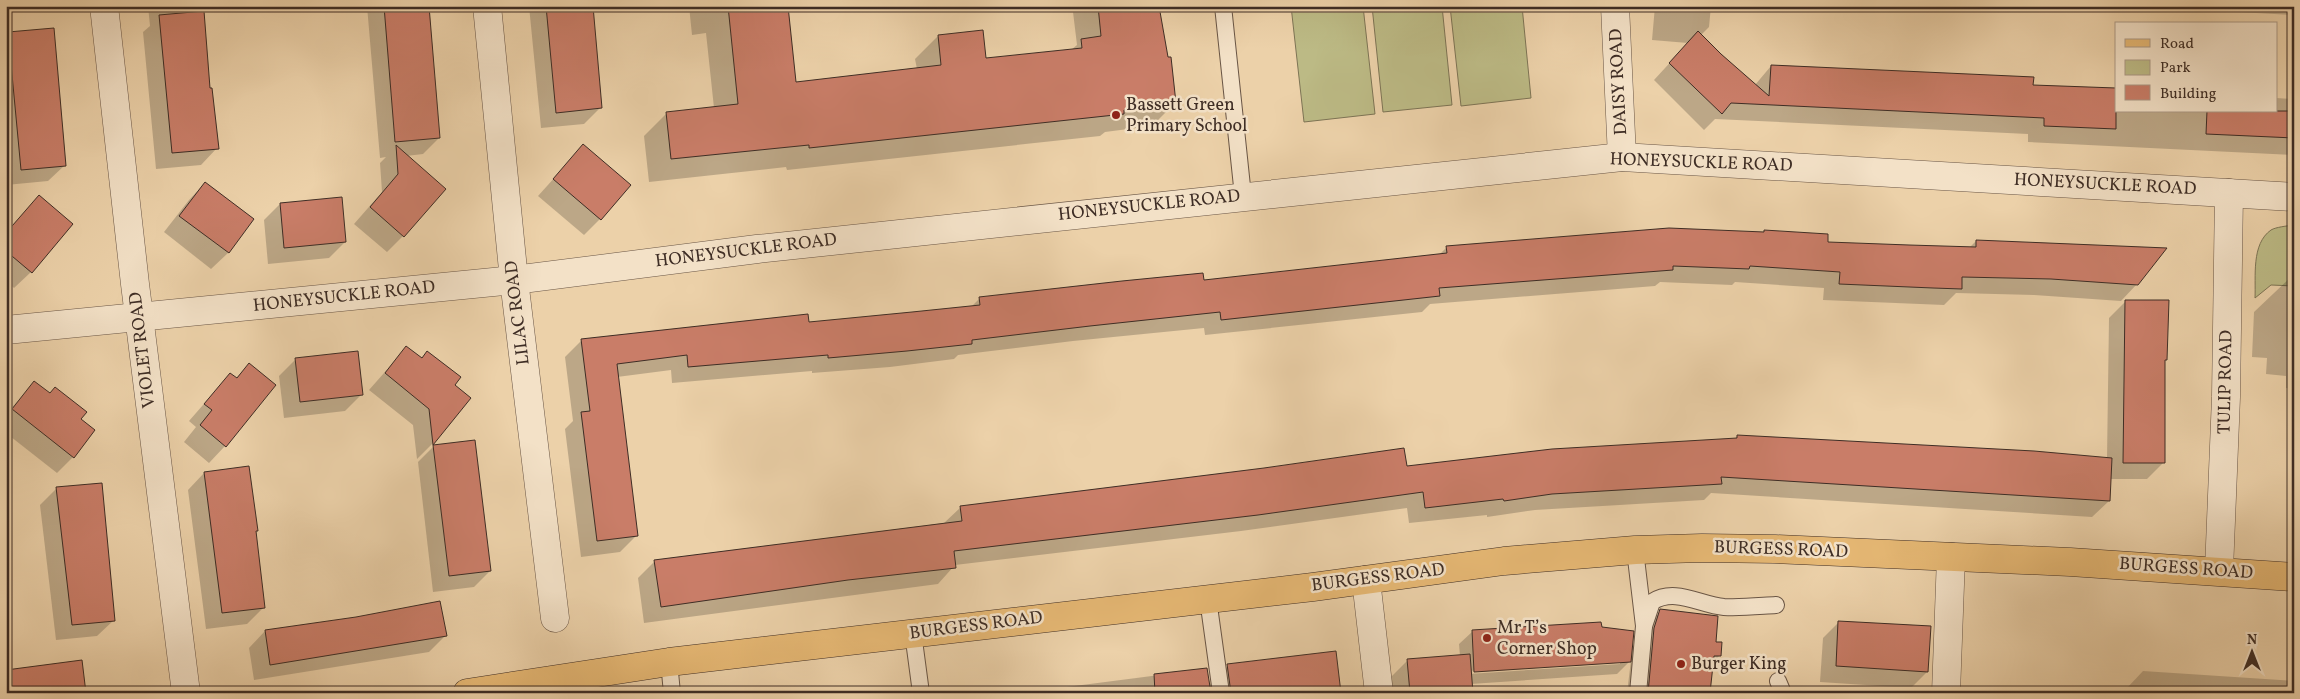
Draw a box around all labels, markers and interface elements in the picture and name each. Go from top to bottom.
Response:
legend [2115,22,2278,112]
street label: DAISY ROAD [1604,28,1634,136]
text: Road [2160,34,2194,55]
text: Park [2160,58,2191,79]
text: Building [2160,84,2217,105]
place label: Bassett Green Primary School [1126,93,1247,139]
marker: Bassett Green Primary School [1110,109,1122,121]
street label: HONEYSUCKLE ROAD [1609,147,1793,179]
street label: HONEYSUCKLE ROAD [2013,168,2197,202]
street label: HONEYSUCKLE ROAD [1057,184,1241,228]
street label: HONEYSUCKLE ROAD [654,227,838,275]
street label: LILAC ROAD [499,259,537,367]
street label: HONEYSUCKLE ROAD [252,275,436,319]
street label: VIOLET ROAD [123,290,163,410]
street label: TULIP ROAD [2213,330,2239,434]
street label: BURGESS ROAD [1714,535,1848,565]
street label: BURGESS ROAD [2118,552,2254,586]
street label: BURGESS ROAD [1310,557,1446,599]
street label: BURGESS ROAD [908,605,1044,647]
place label: Mr T’s Corner Shop [1497,616,1597,662]
north arrow [2228,626,2278,676]
text: N [2247,631,2257,650]
marker: Mr T’s Corner Shop [1481,632,1493,644]
place label: Burger King [1691,652,1786,677]
marker: Burger King [1675,658,1687,670]

